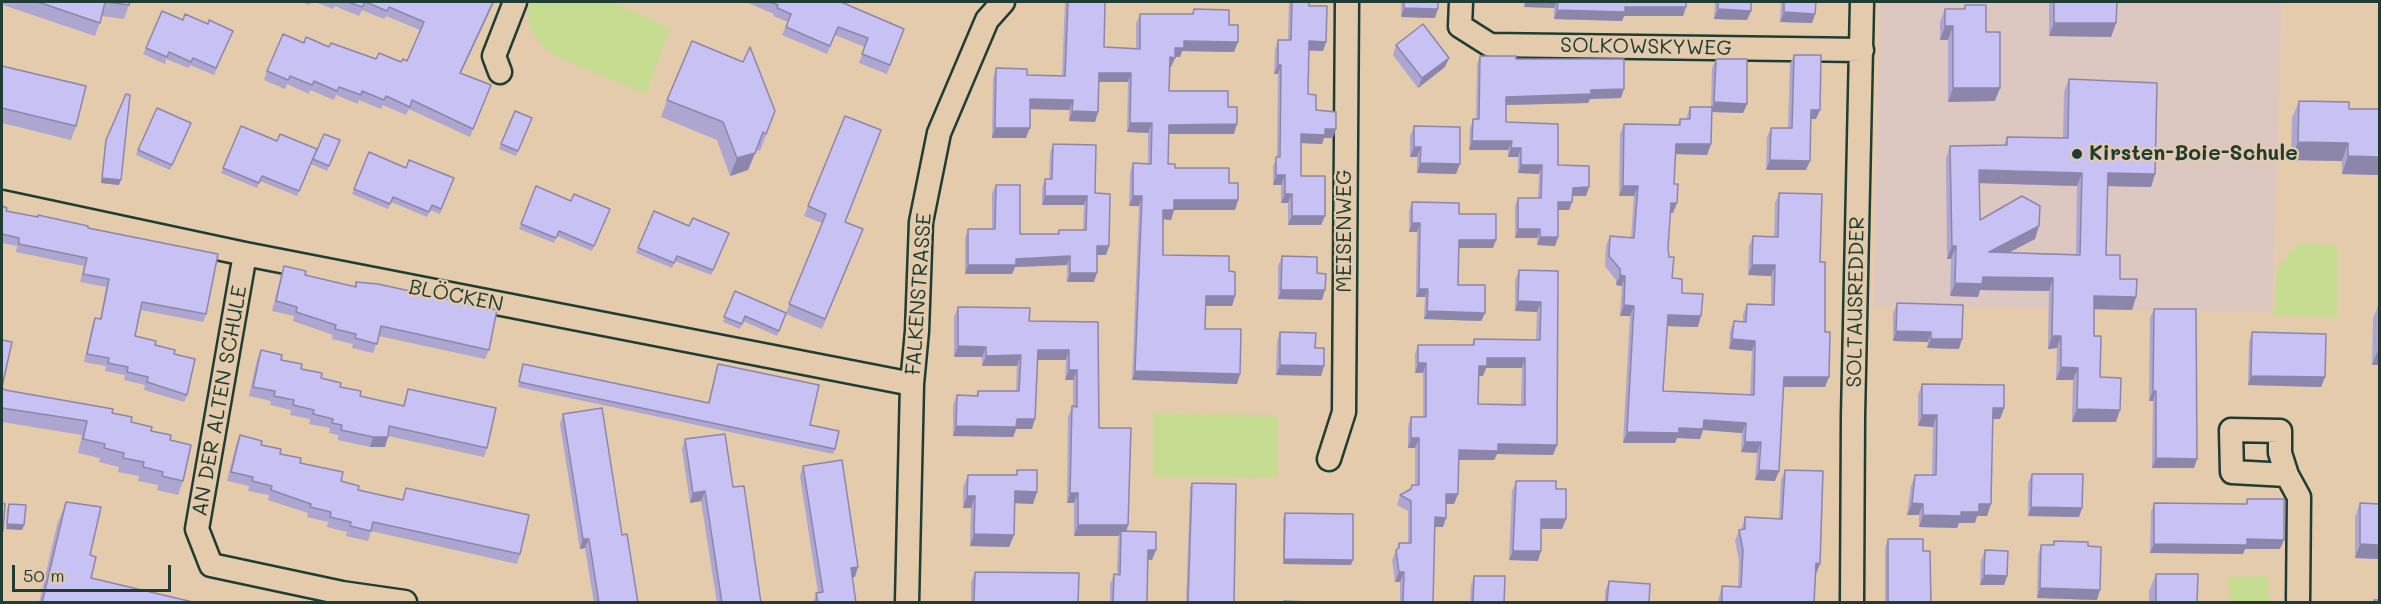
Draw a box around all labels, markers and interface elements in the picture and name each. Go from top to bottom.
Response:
street label: SOLKOWSKYWEG [1560,33,1732,61]
place label: Kirsten-Boie-Schule [2089,141,2298,167]
marker: Kirsten-Boie-Schule [2070,147,2084,161]
street label: MEISENWEG [1332,169,1358,293]
street label: FALKENSTRASSE [901,212,937,376]
street label: SOLTAUSREDDER [1842,216,1870,388]
street label: BLÖCKEN [406,274,506,318]
street label: AN DER ALTEN SCHULE [187,284,253,518]
scale bar [15,553,174,591]
text: 50 m [23,563,65,587]

